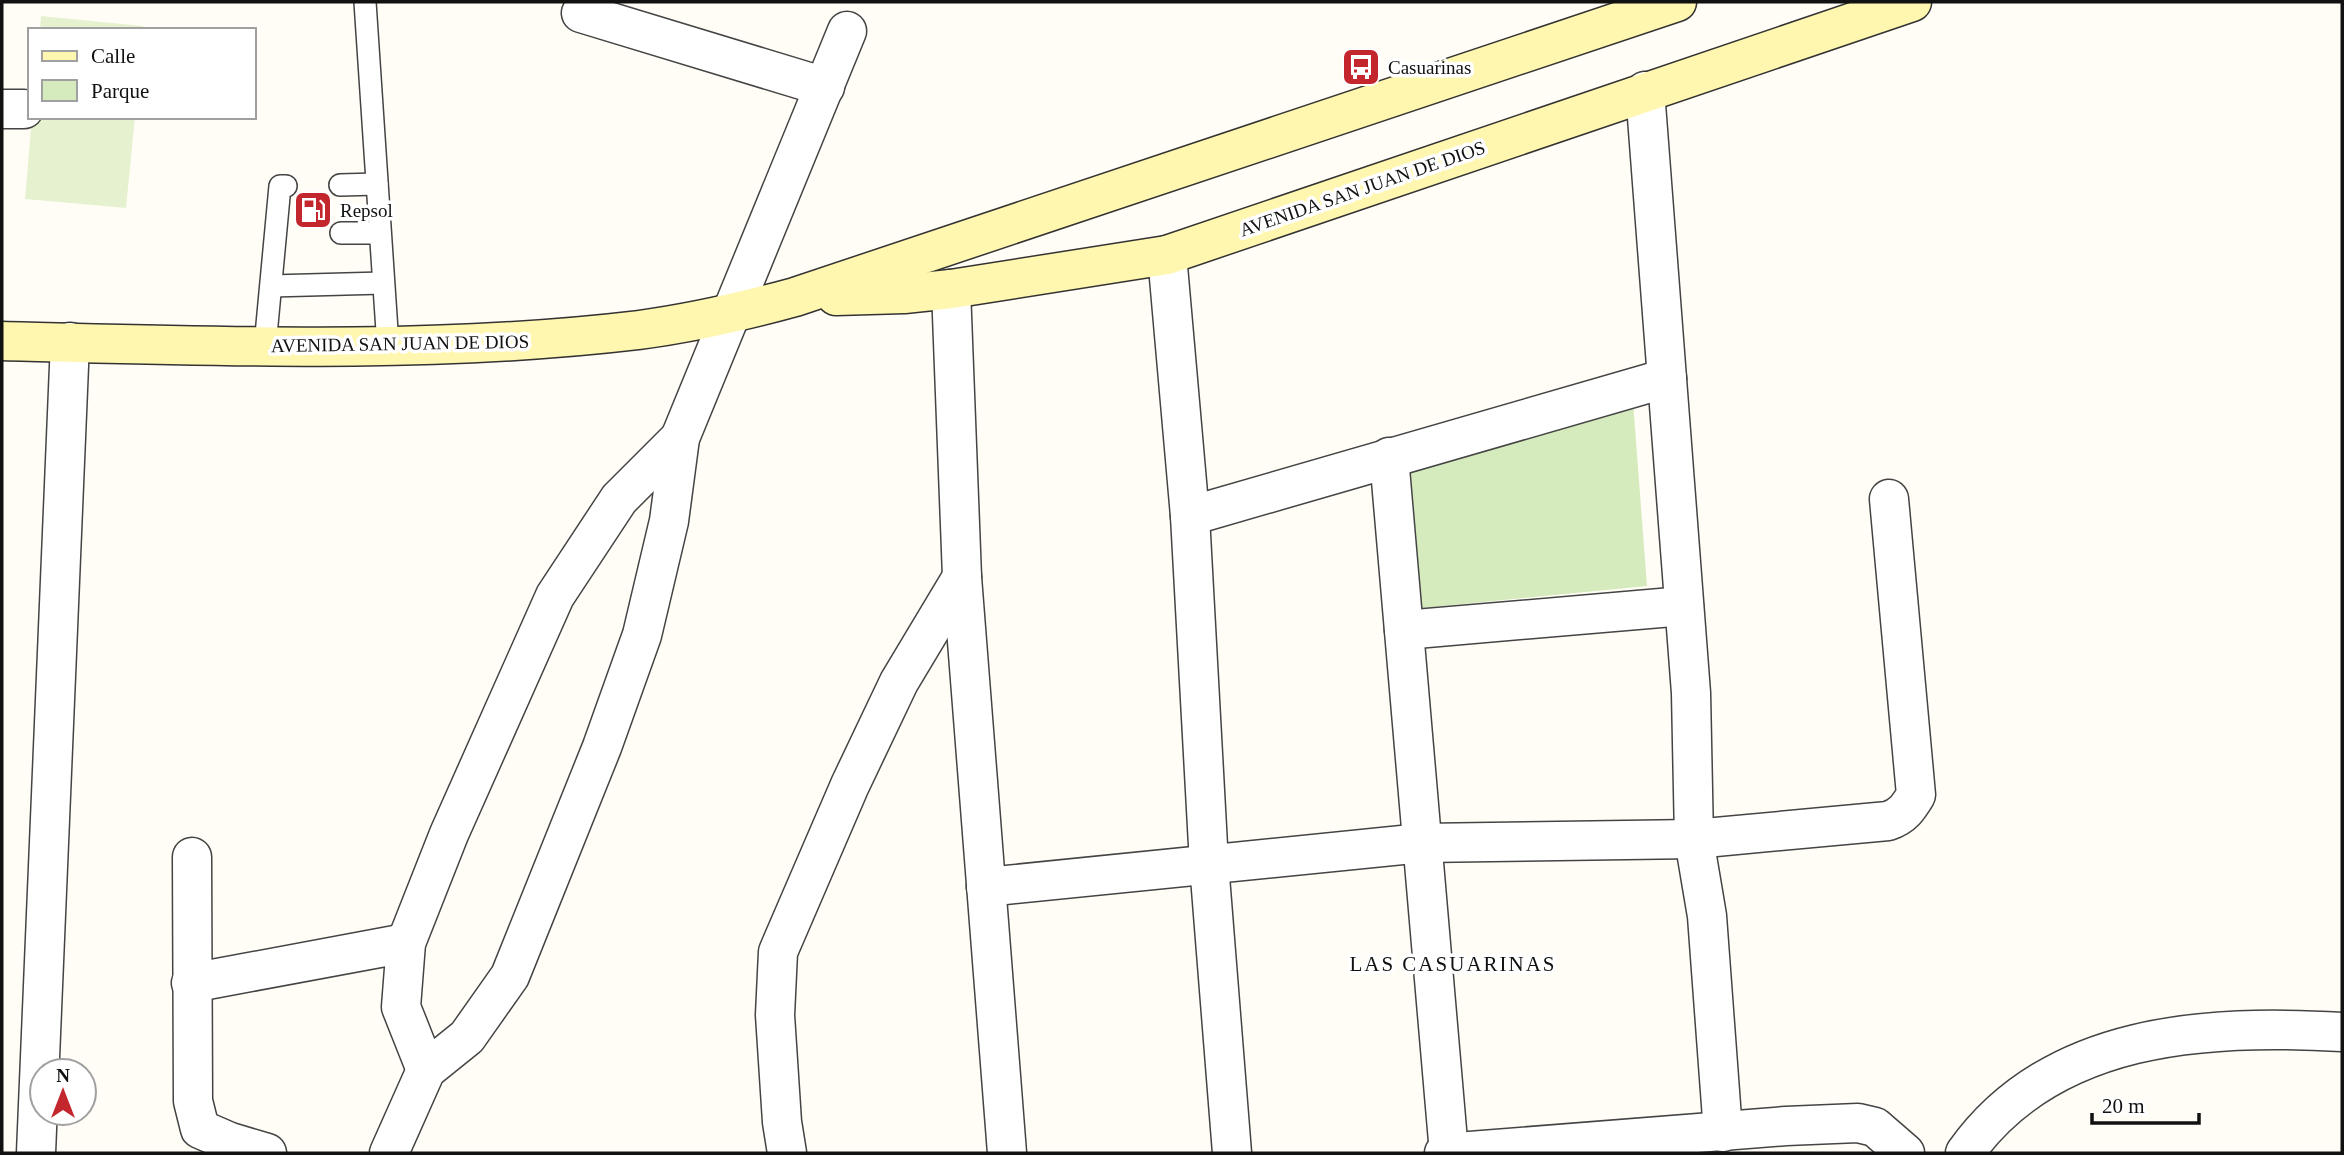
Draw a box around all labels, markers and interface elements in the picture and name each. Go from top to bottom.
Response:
legend [28,28,256,119]
text: Calle [91,44,135,68]
bus stop icon: Casuarinas [1340,46,1382,88]
place label: Casuarinas [1388,57,1471,78]
text: Parque [91,79,149,103]
street label: AVENIDA SAN JUAN DE DIOS [1237,137,1488,240]
fuel station icon: Repsol [292,189,334,231]
place label: Repsol [340,200,393,221]
street label: AVENIDA SAN JUAN DE DIOS [271,331,529,356]
district label: LAS CASUARINAS [1349,952,1557,976]
north arrow [28,1057,98,1127]
text: N [56,1065,70,1086]
scale bar [2092,1082,2199,1126]
text: 20 m [2102,1094,2145,1118]

